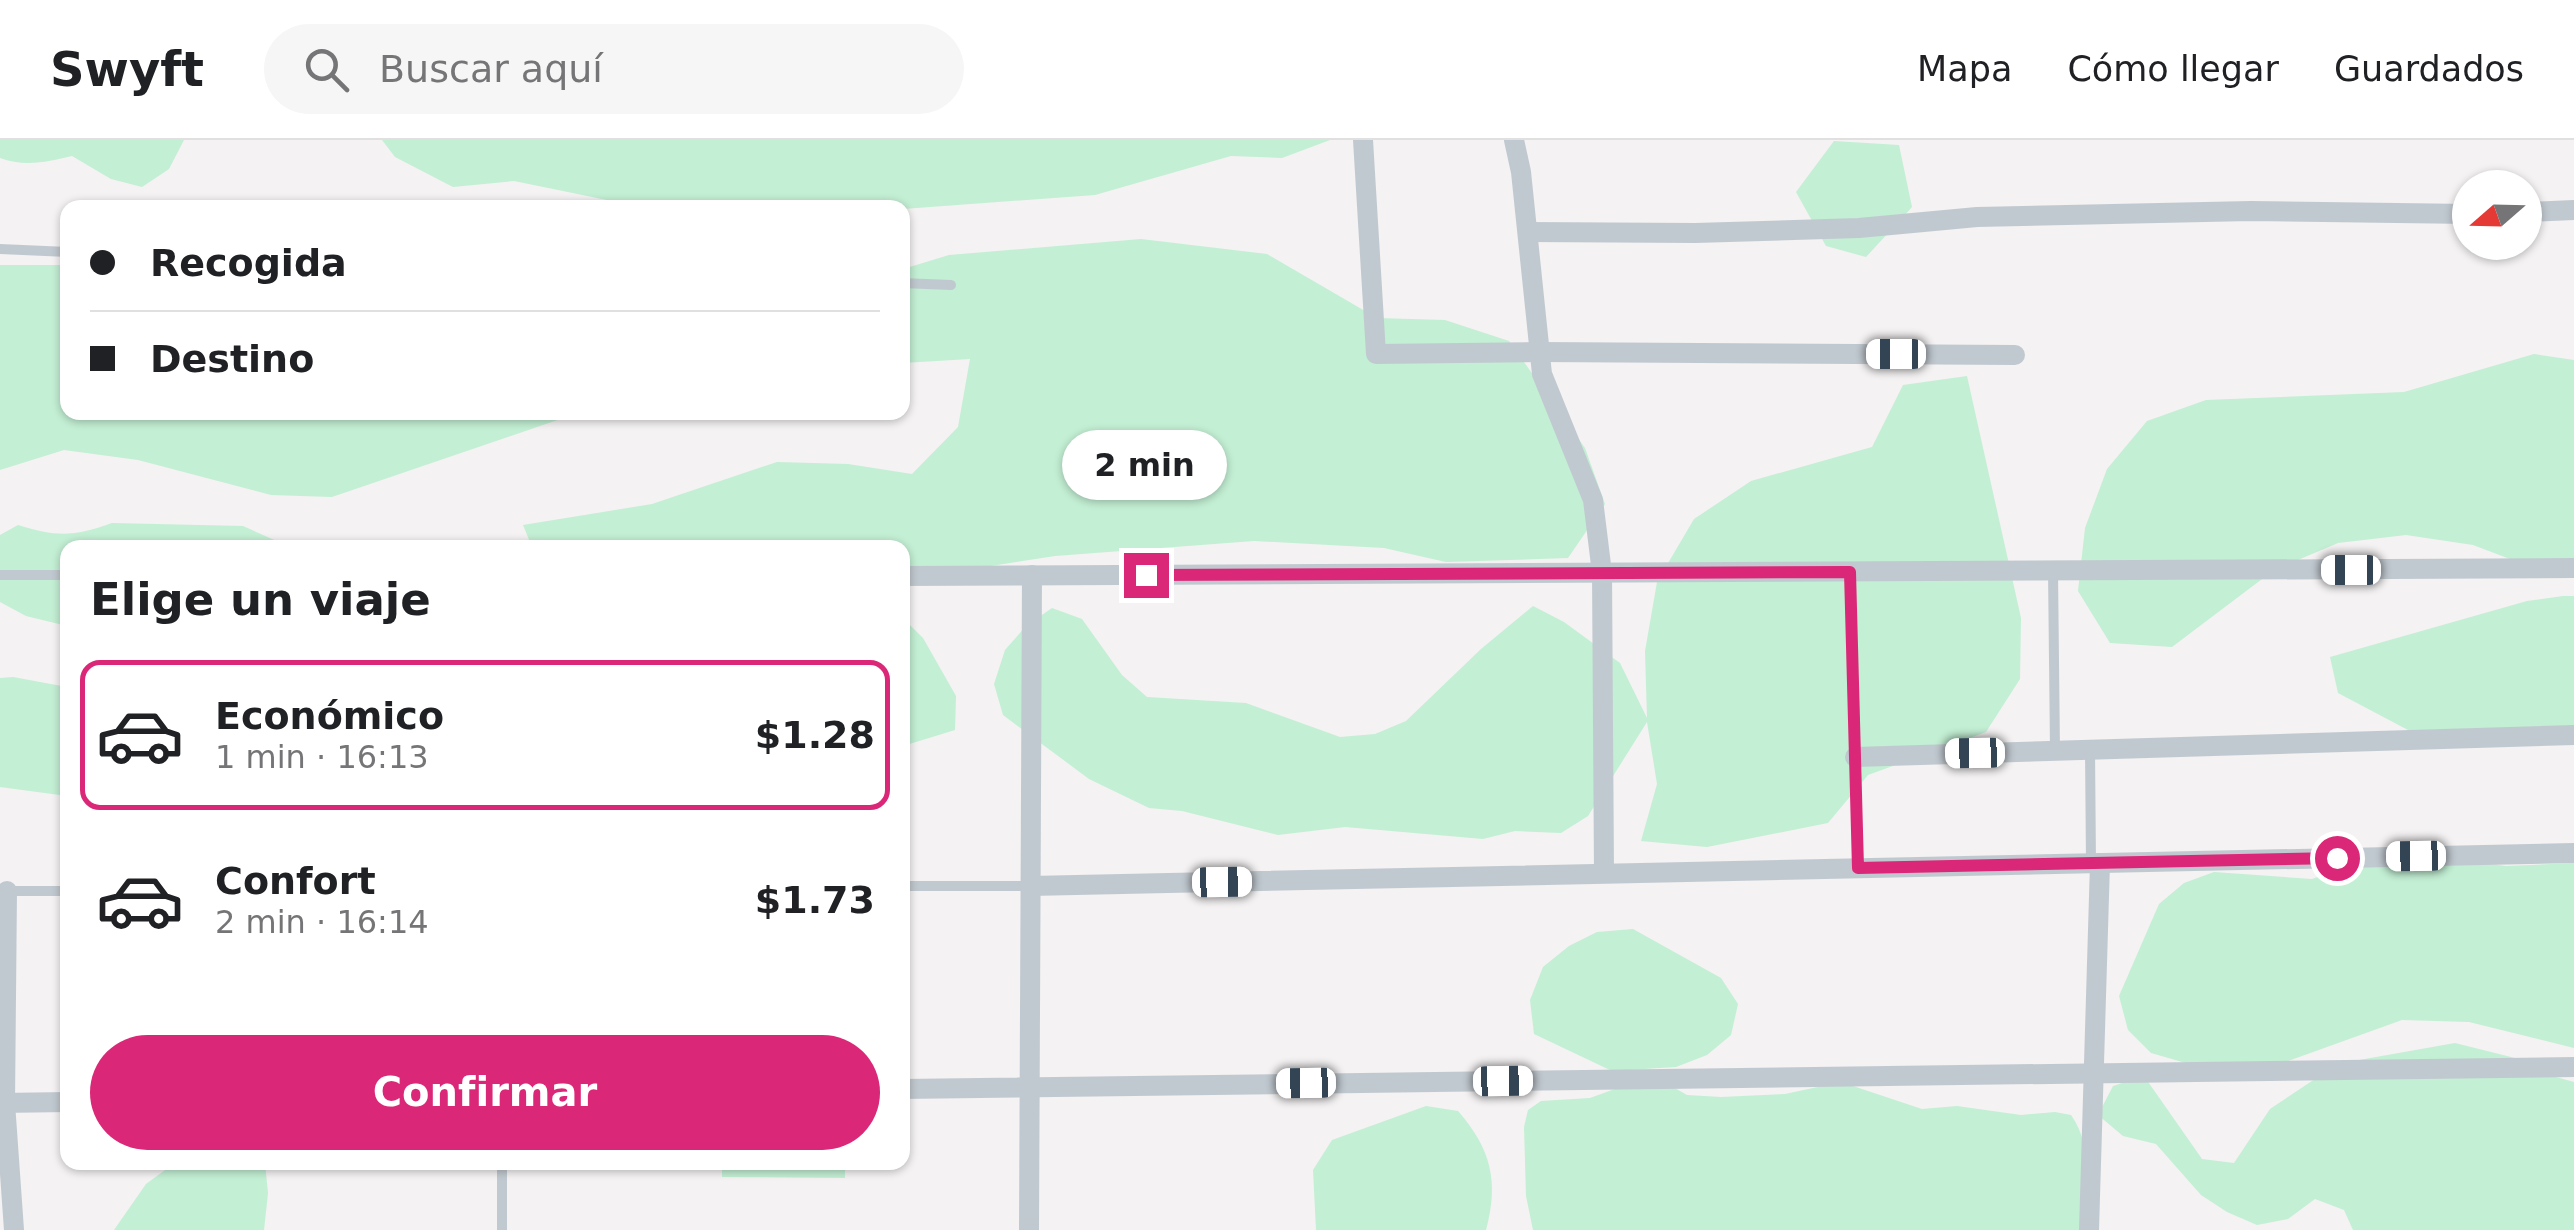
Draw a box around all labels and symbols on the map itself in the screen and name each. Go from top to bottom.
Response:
north arrow [2452,170,2542,260]
car [1866,339,1926,369]
callout: 2 min [1064,430,1228,500]
route end [1124,553,1169,598]
car [2321,555,2381,585]
car [1945,737,2005,769]
route start [2315,836,2360,881]
car [2386,840,2446,872]
car [1192,866,1252,898]
car [1473,1065,1533,1097]
car [1276,1067,1336,1099]

